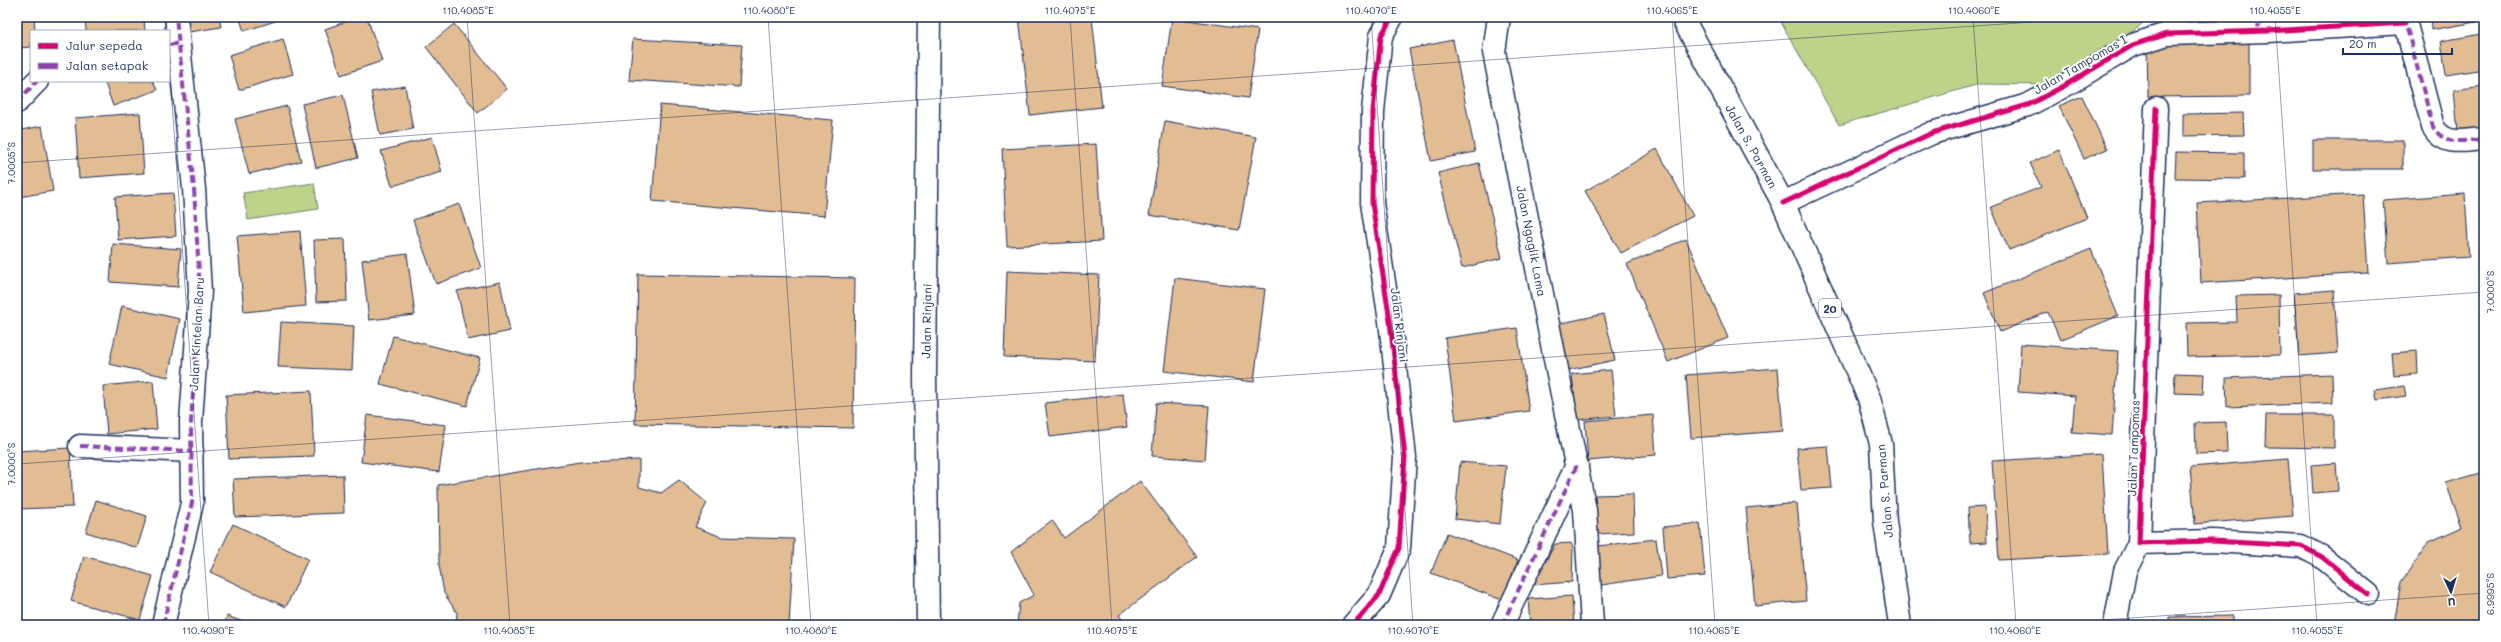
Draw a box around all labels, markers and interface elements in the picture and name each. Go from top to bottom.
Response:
text: 110.4085°E [442,3,494,17]
text: 110.4080°E [743,3,795,17]
text: 110.4075°E [1044,3,1096,17]
text: 110.4070°E [1345,3,1397,17]
text: 110.4065°E [1646,3,1698,17]
text: 110.4060°E [1948,3,2000,17]
text: 110.4055°E [2249,3,2301,17]
legend [30,30,170,82]
scale bar [2343,30,2452,56]
street label: Jalan Tampomas I [2030,31,2130,97]
text: 20 m [2349,35,2377,51]
text: Jalur sepeda [66,37,143,53]
text: Jalan setapak [66,57,148,73]
street label: Jalan S. Parman [1722,101,1782,191]
text: 7.0005°S [4,141,18,184]
street label: Jalan Ngaglik Lama [1513,184,1551,298]
text: 7.0000°S [2483,270,2497,313]
street label: Jalan Kintelan Baru [185,277,207,391]
street label: Jalan Rinjani [917,283,935,359]
street label: Jalan Rinjani [1387,287,1413,363]
road number: 20 [1819,299,1841,317]
street label: Jalan Tampomas [2123,400,2143,496]
text: 7.0000°S [4,442,18,485]
street label: Jalan S. Parman [1872,444,1896,538]
north arrow [2431,572,2471,612]
text: 6.9995°S [2483,573,2497,615]
text: U [2447,595,2456,610]
text: 110.4090°E [182,623,234,637]
text: 110.4085°E [483,623,535,637]
text: 110.4080°E [785,623,837,637]
text: 110.4075°E [1086,623,1138,637]
text: 110.4070°E [1387,623,1439,637]
text: 110.4065°E [1688,623,1740,637]
text: 110.4060°E [1989,623,2041,637]
text: 110.4055°E [2291,623,2343,637]

